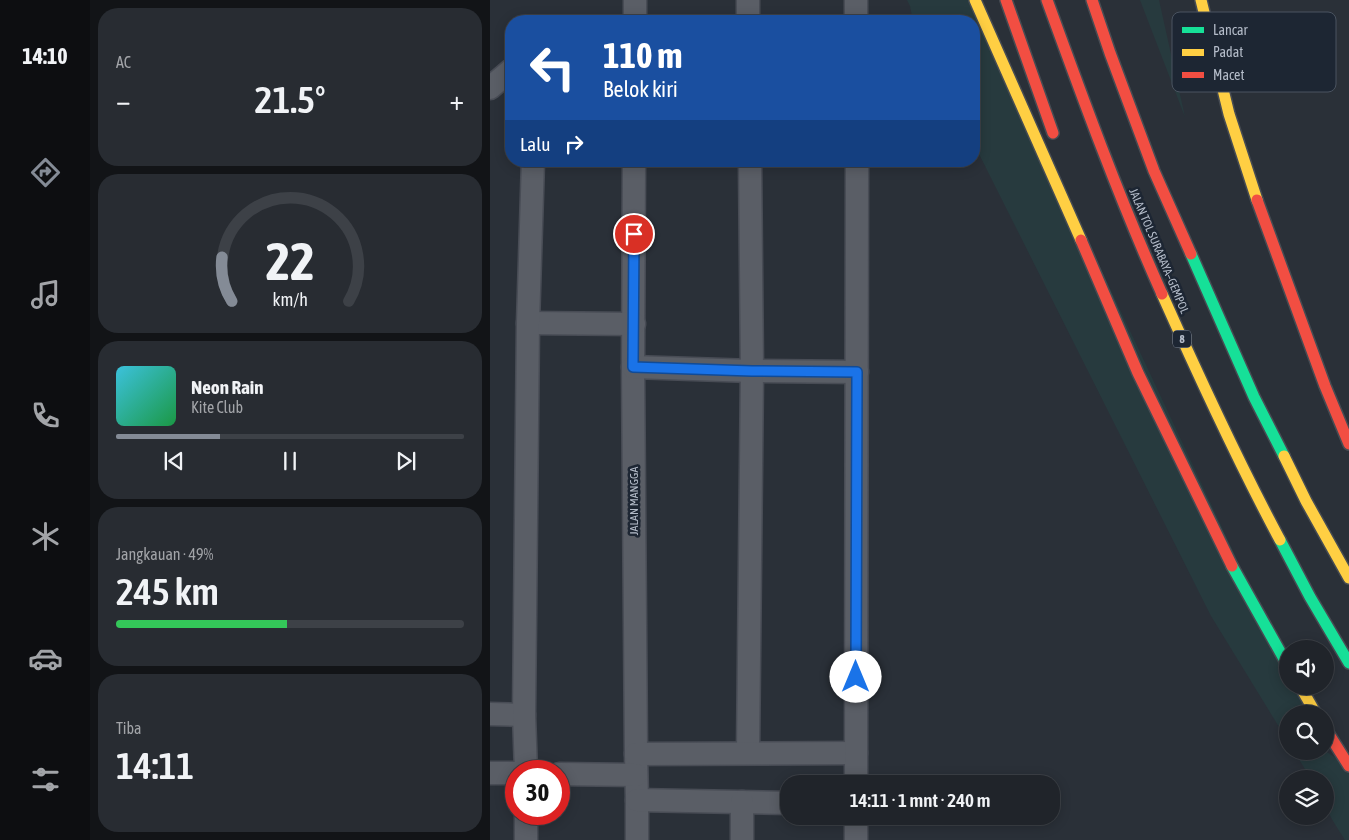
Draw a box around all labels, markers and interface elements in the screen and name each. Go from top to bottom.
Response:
legend [1172,12,1336,92]
text: Lancar [1213,22,1248,38]
icon: left [520,35,585,100]
text: 110 m [603,35,682,75]
text: 14:10 [22,43,68,69]
text: Padat [1213,44,1243,60]
text: AC [116,53,131,71]
text: Macet [1213,67,1244,83]
text: Belok kiri [603,76,678,102]
text: 21.5° [255,78,325,121]
text: − [116,84,131,116]
text: + [449,84,464,116]
icon: right [560,130,588,158]
text: Lalu [520,133,550,155]
icon: directions [28,155,63,190]
street label: JALAN TOL SURABAYA–GEMPOL [1126,186,1192,316]
pin [613,213,655,255]
icon: arrive [620,220,648,248]
text: 22 [266,231,314,291]
icon: music [28,277,63,312]
text: km/h [272,289,308,310]
road number: 8 [1173,330,1191,348]
text: Neon Rain [191,376,263,398]
icon: phone [28,398,63,433]
text: Kite Club [191,398,243,416]
icon: previous [160,447,188,475]
icon: pause [276,447,304,475]
icon: next [392,447,420,475]
street label: JALAN MANGGA [627,467,641,535]
icon: climate [28,519,63,554]
text: Jangkauan · 49% [116,545,213,563]
text: 245 km [116,570,219,613]
map controls [1279,640,1334,825]
button: sound [1279,640,1334,695]
icon: car [28,641,63,676]
position arrow [829,650,881,702]
button: search [1279,705,1334,760]
text: Tiba [116,719,141,737]
text: 14:11 [116,744,194,787]
speed limit sign: 30 [505,760,570,825]
icon: filters [28,762,63,797]
button: layers [1279,770,1334,825]
text: 14:11 · 1 mnt · 240 m [850,789,990,811]

